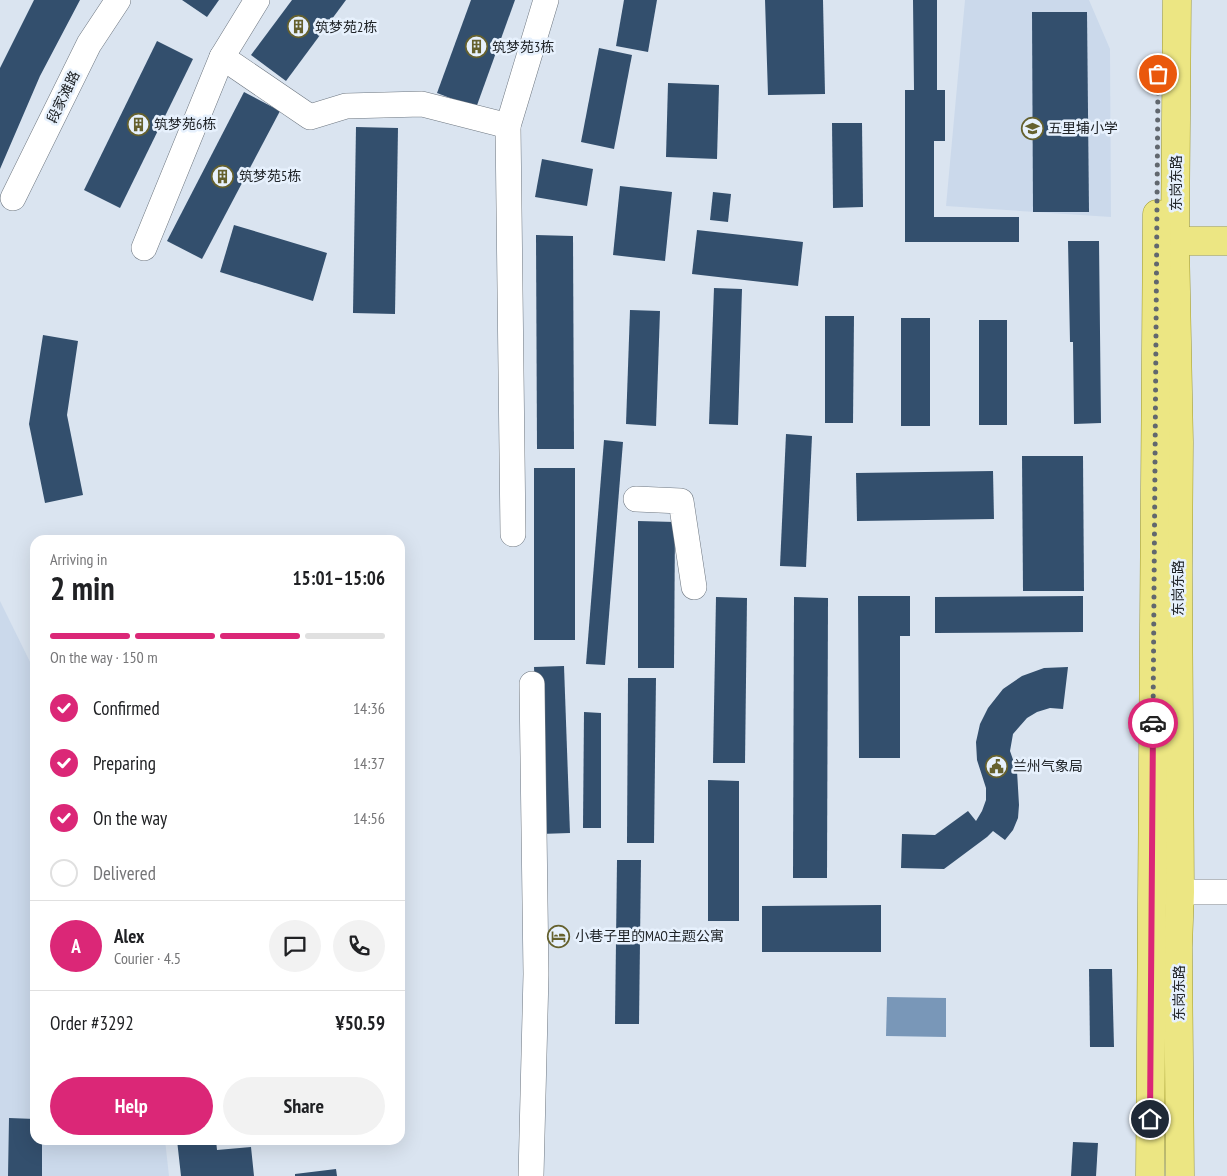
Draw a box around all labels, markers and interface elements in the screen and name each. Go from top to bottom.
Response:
building icon: 筑梦苑2栋 [287,15,311,39]
place label: 筑梦苑2栋 [315,18,377,36]
building icon: 筑梦苑3栋 [464,35,488,59]
place label: 筑梦苑3栋 [492,38,554,56]
pin [1137,53,1179,95]
icon: bag [1144,60,1172,88]
street label: 段家滩路 [43,68,83,126]
building icon: 筑梦苑6栋 [126,112,150,136]
place label: 筑梦苑6栋 [154,115,216,133]
school or university icon: 五里埔小学 [1020,116,1044,140]
place label: 五里埔小学 [1048,119,1118,137]
street label: 东岗东路 [1167,155,1185,211]
building icon: 筑梦苑5栋 [211,164,235,188]
place label: 筑梦苑5栋 [239,167,301,185]
text: Arriving in [50,549,107,569]
street label: 东岗东路 [1169,560,1187,616]
text: 15:01–15:06 [292,566,385,590]
text: 2 min [50,567,115,609]
text: On the way · 150 m [50,647,158,667]
icon: check [50,694,78,722]
text: Confirmed [93,696,160,720]
text: 14:36 [353,698,385,718]
courier [1128,698,1178,748]
icon: car [1139,709,1167,737]
icon: check [50,749,78,777]
text: Preparing [93,751,156,775]
text: 14:37 [353,753,385,773]
public building icon: 兰州气象局 [985,754,1009,778]
place label: 兰州气象局 [1013,757,1083,775]
icon: check [50,804,78,832]
text: On the way [93,806,167,830]
text: 14:56 [353,808,385,828]
text: Delivered [93,861,156,885]
button: chat [269,920,321,972]
button: phone [333,920,385,972]
text: Alex [114,924,144,948]
hotel icon: 小巷子里的MAO主题公寓 [547,924,571,948]
place label: 小巷子里的MAO主题公寓 [575,927,724,945]
text: A [71,934,81,958]
text: Courier · 4.5 [114,948,181,968]
street label: 东岗东路 [1170,965,1188,1021]
text: Order #3292 [50,1011,134,1035]
text: ¥50.59 [336,1011,385,1035]
button: Help [50,1077,213,1135]
button: Share [223,1077,385,1135]
pin [1129,1098,1171,1140]
icon: home [1136,1105,1164,1133]

